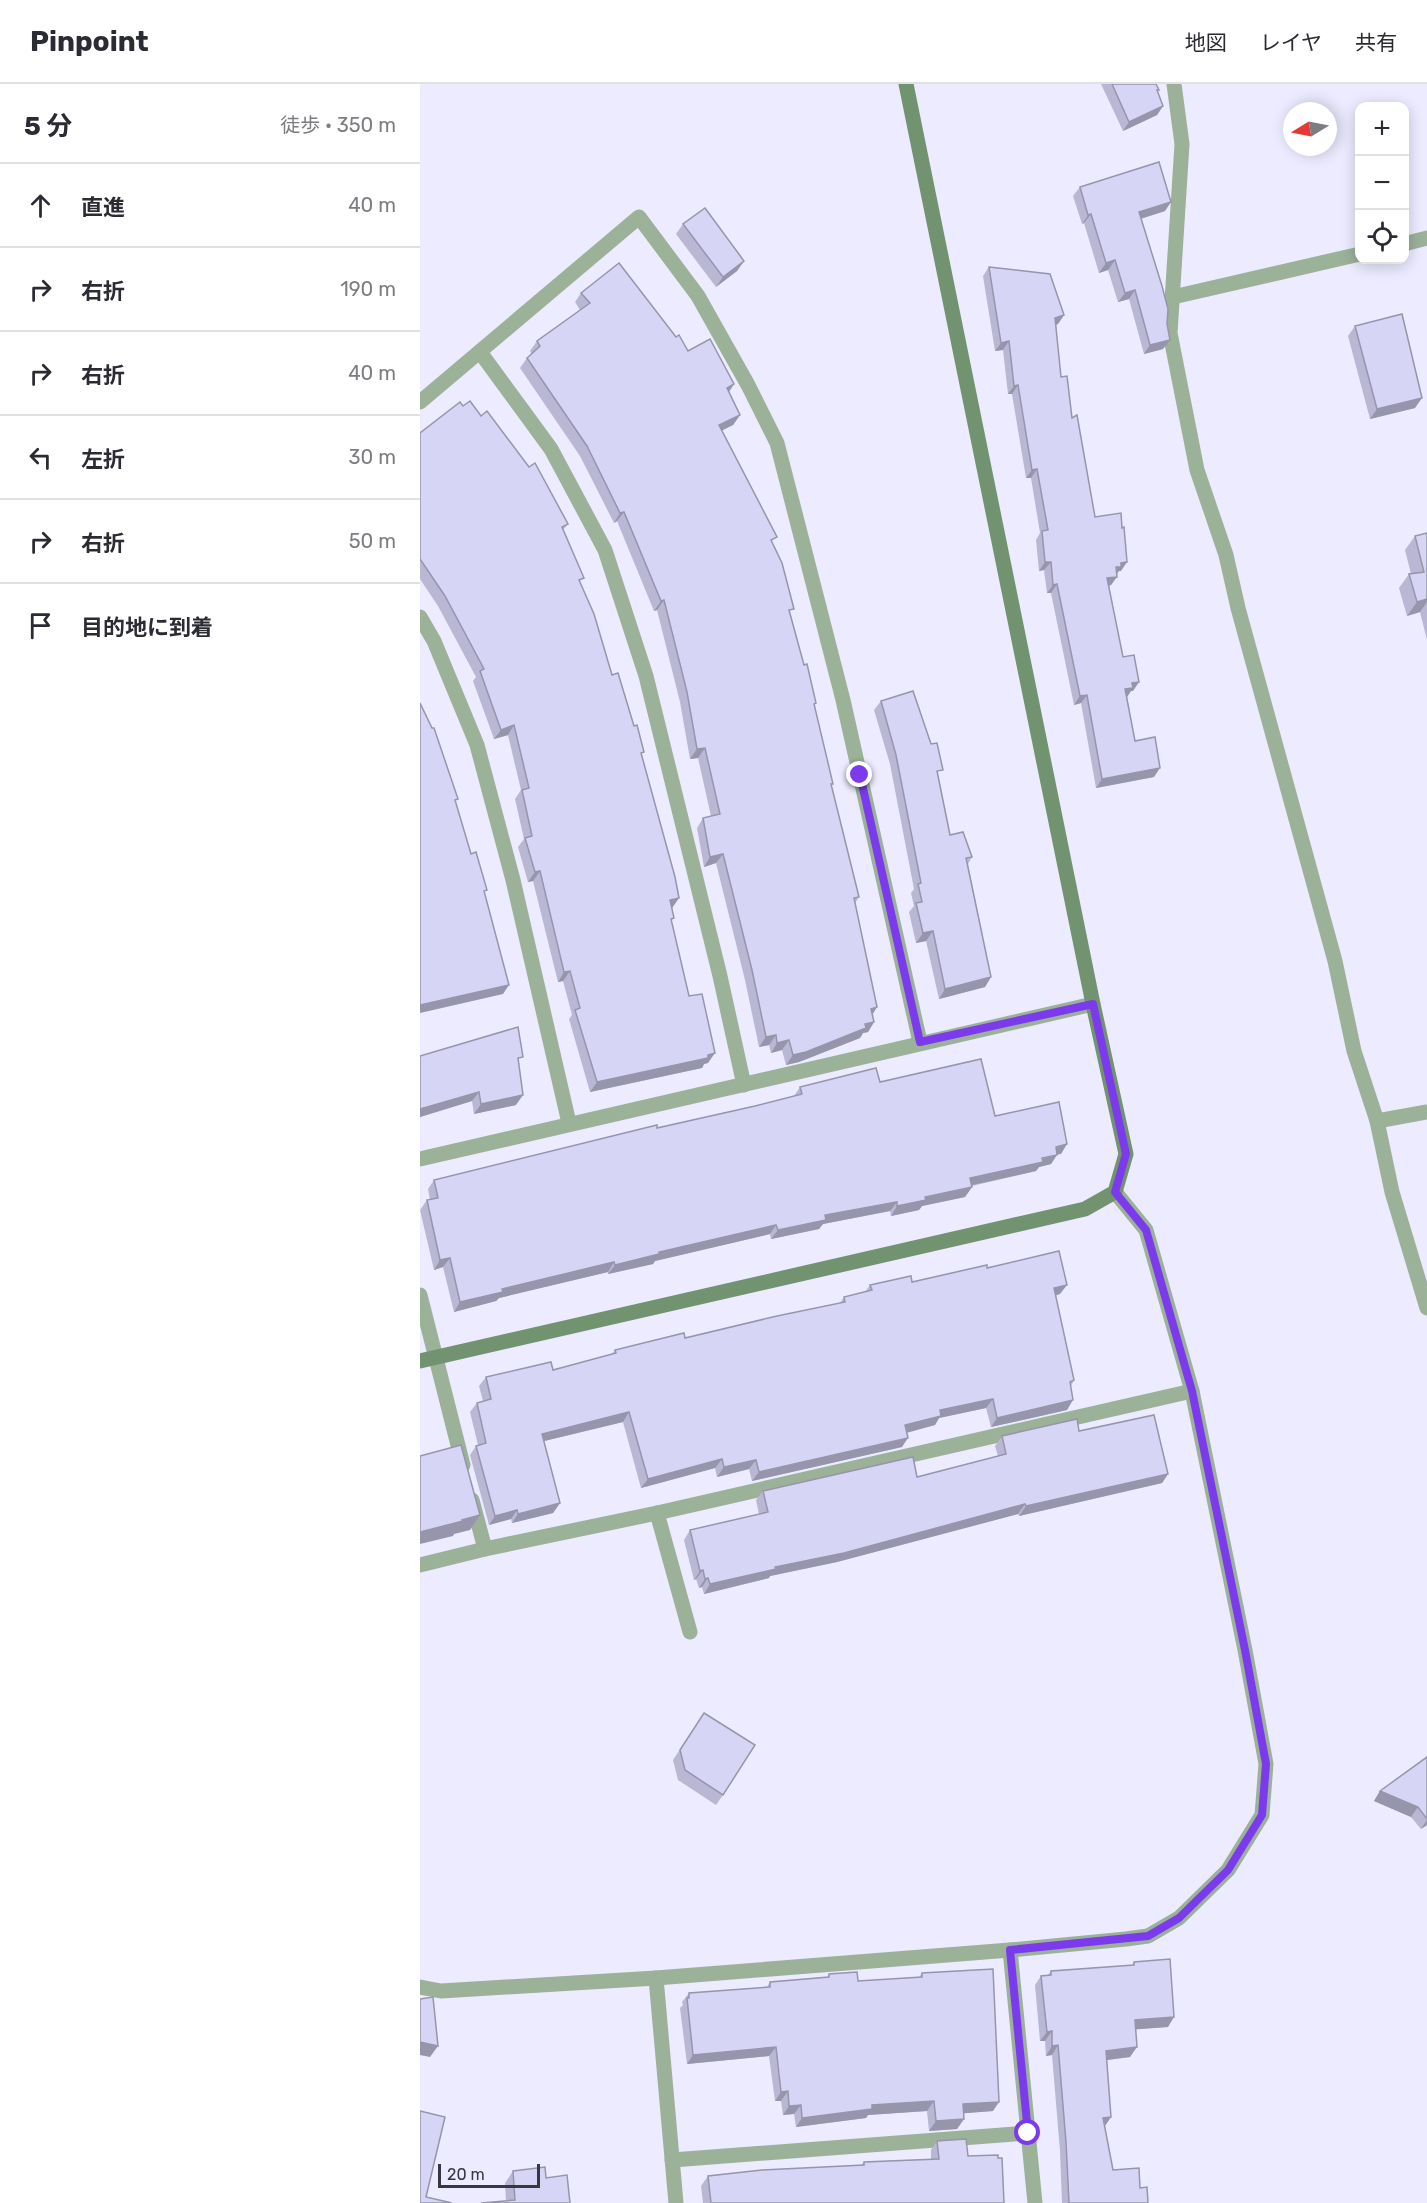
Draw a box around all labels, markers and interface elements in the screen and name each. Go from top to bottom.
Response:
text: Pinpoint [30,25,149,58]
text: 地図 [1185,30,1227,55]
text: レイヤ [1260,30,1322,55]
text: 共有 [1355,30,1397,55]
north arrow [1283,102,1337,156]
map controls [1355,102,1409,264]
button: + [1355,102,1409,156]
text: 5 分 [24,111,72,142]
text: 徒歩 · 350 m [280,113,396,137]
button: − [1355,156,1409,210]
icon: ahead [24,189,57,222]
text: 40 m [348,193,396,217]
text: 直進 [81,194,125,221]
button: locate [1355,210,1409,264]
icon: right [24,273,57,306]
text: 190 m [340,277,396,301]
text: 右折 [81,278,125,305]
icon: right [24,357,57,390]
text: 40 m [348,361,396,385]
text: 右折 [81,362,125,389]
icon: left [24,441,57,474]
text: 30 m [349,445,396,469]
text: 左折 [81,446,125,473]
icon: right [24,525,57,558]
text: 50 m [349,529,396,553]
text: 右折 [81,530,125,557]
icon: arrive [24,609,57,642]
text: 目的地に到着 [81,614,213,641]
route end [846,761,872,787]
route start [1014,2119,1040,2145]
scale bar [438,2161,540,2188]
text: 20 m [447,2165,485,2184]

